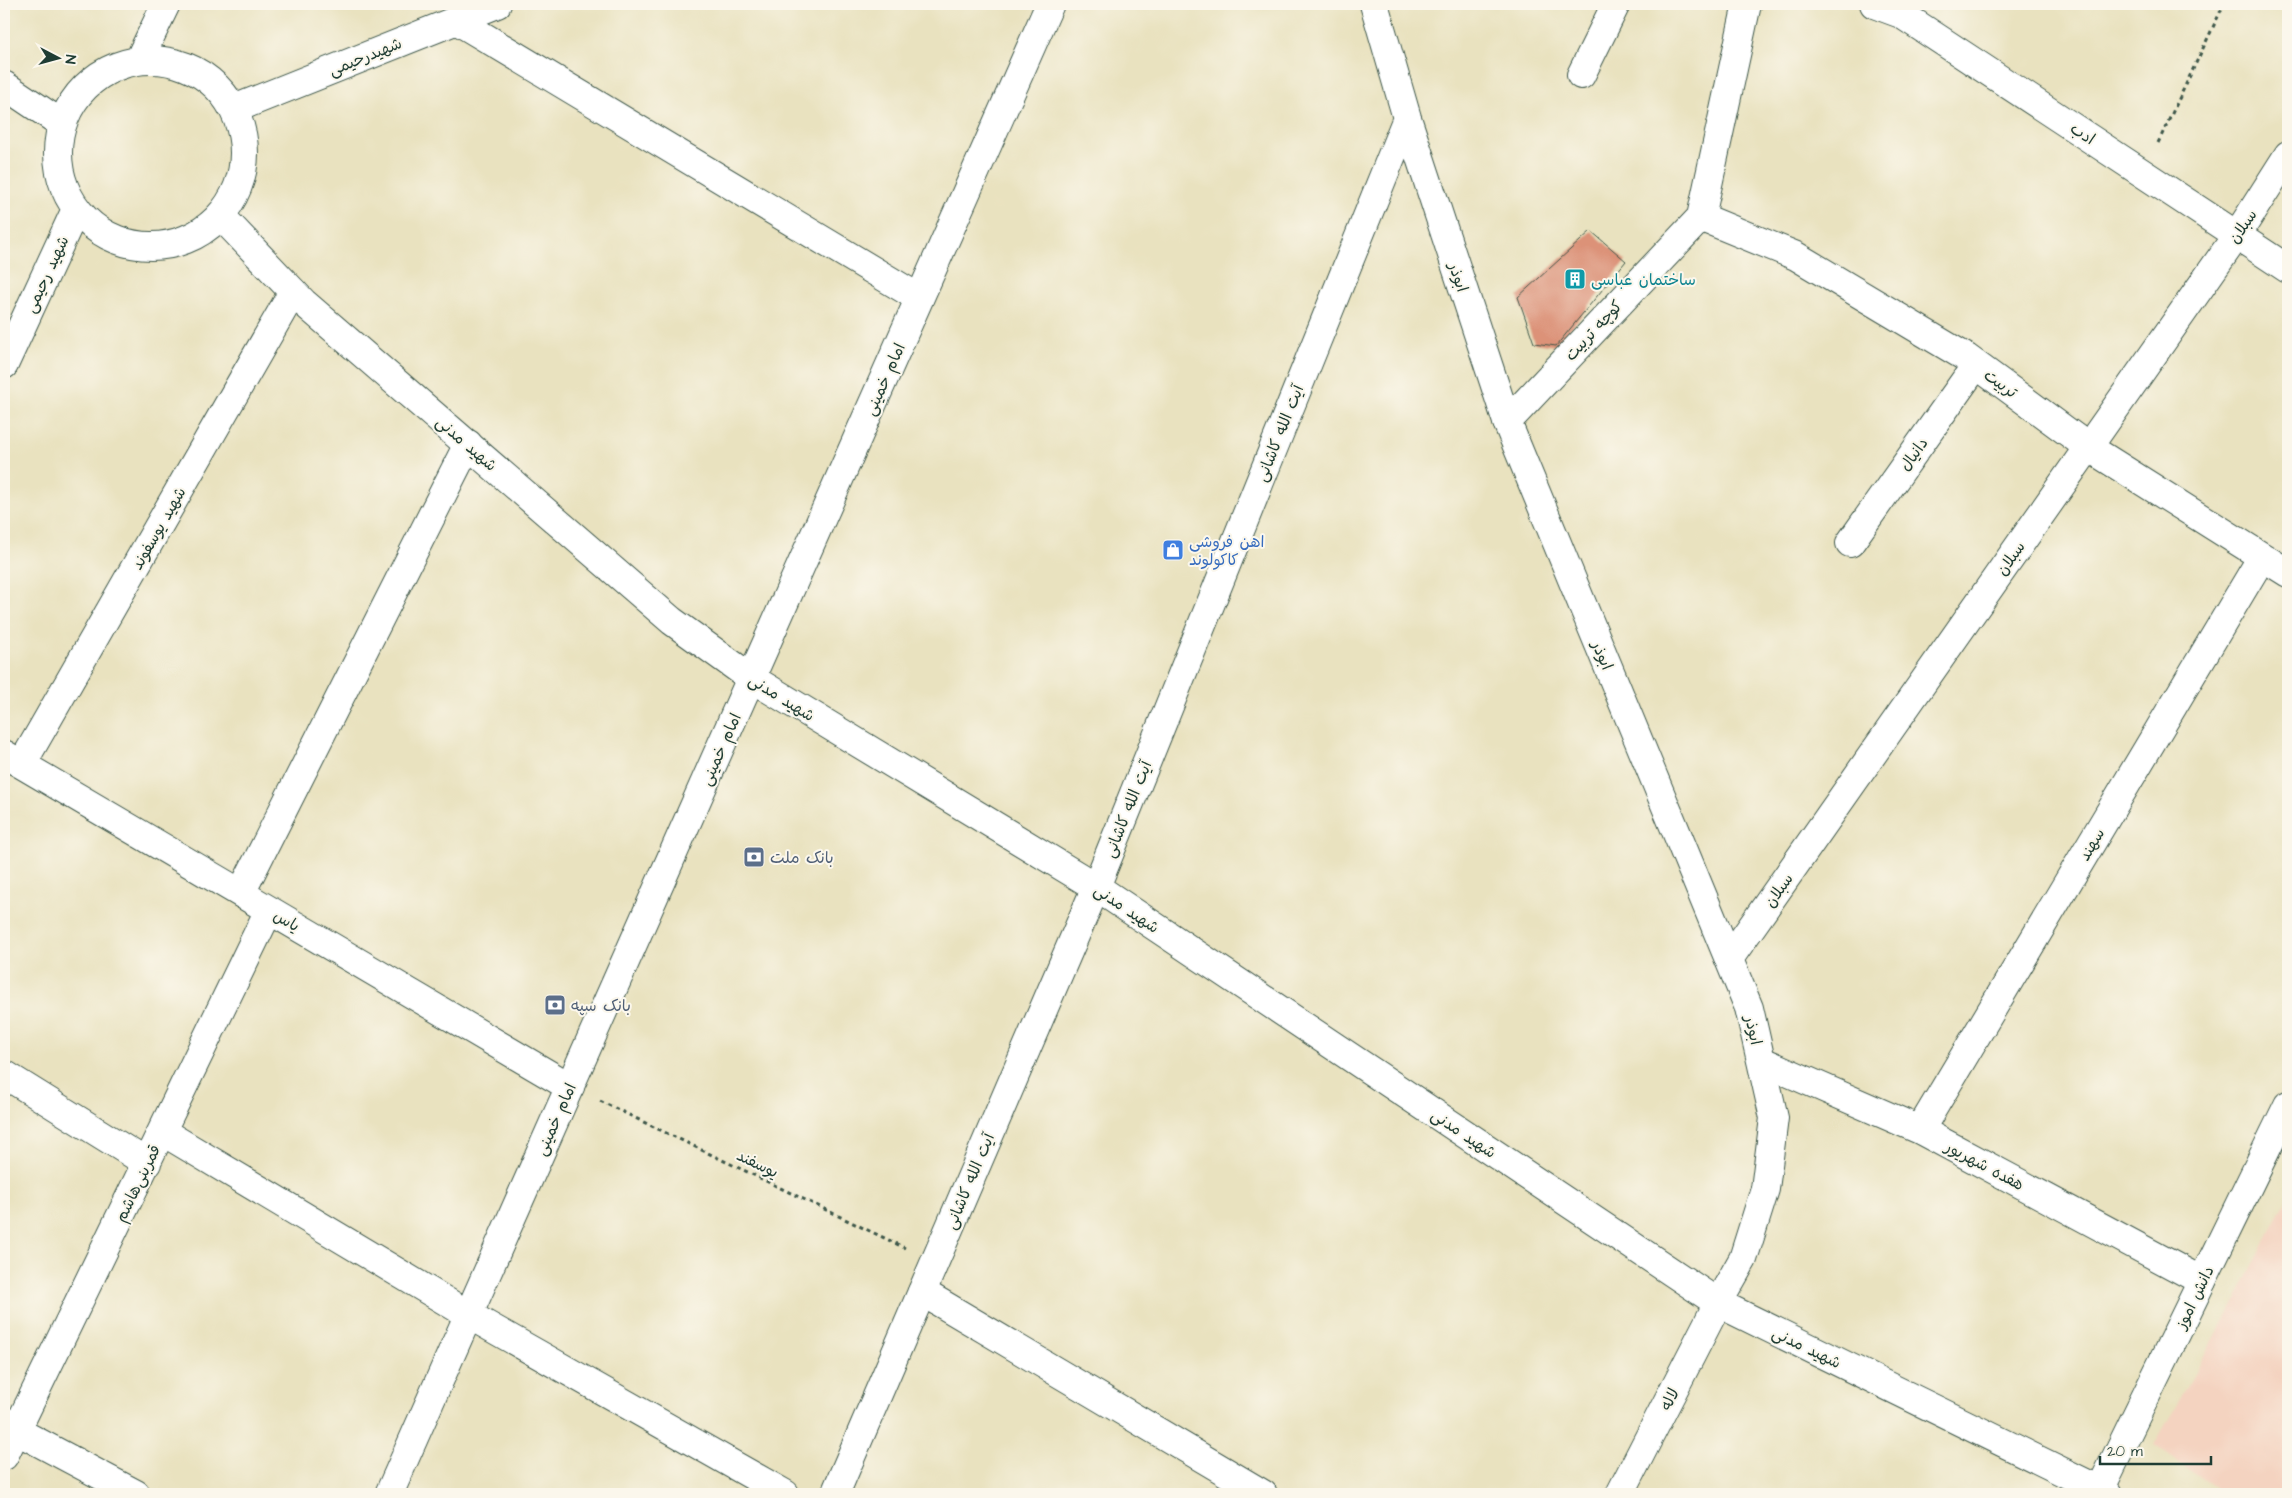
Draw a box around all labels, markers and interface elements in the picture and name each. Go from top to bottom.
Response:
north arrow [32,32,82,82]
street label: شهیدرحیمی [326,32,405,82]
text: N [60,54,80,65]
street label: ادب [2066,118,2099,150]
street label: سبلان [2223,205,2262,248]
street label: شهید رحیمی [19,232,74,317]
street label: ابوذر [1442,258,1473,295]
building icon: ساختمان عباسی [1563,267,1587,291]
place label: ساختمان عباسی [1591,269,1696,291]
street label: کوچه تربیت [1560,296,1628,366]
street label: امام خمینی [859,340,912,420]
street label: تربیت [1979,364,2022,404]
street label: آیت الله کاشانی [1251,381,1310,485]
street label: شهید مدنی [431,411,502,476]
street label: دانیال [1894,433,1933,476]
street label: شهید یوسفوند [126,483,191,574]
place label: اهن فروشی کاکولوند [1189,531,1264,571]
street label: سبلان [1991,537,2031,580]
shop icon: اهن فروشی کاکولوند [1161,538,1185,562]
street label: ابوذر [1585,636,1618,673]
street label: شهید مدنی [744,669,819,727]
street label: امام خمینی [695,710,748,790]
street label: آیت الله کاشانی [1099,757,1158,861]
street label: سهند [2073,824,2110,865]
bank icon: بانک ملت [742,845,766,869]
place label: بانک ملت [770,847,834,869]
street label: سبلان [1759,869,1799,912]
street label: شهید مدنی [1090,879,1163,939]
street label: یاس [269,905,304,937]
bank icon: بانک سپه [543,993,567,1017]
place label: بانک سپه [571,995,631,1017]
street label: ابوذر [1739,1011,1767,1047]
street label: امام خمینی [530,1080,583,1160]
street label: شهید مدنی [1427,1104,1500,1164]
street label: آیت الله کاشانی [940,1129,1001,1233]
street label: هفده شهریور [1939,1135,2028,1196]
street label: قمربنی‌هاشم [110,1141,167,1226]
street label: یوسفند [733,1144,782,1183]
street label: دانش اموز [2169,1262,2220,1334]
street label: شهید مدنی [1768,1322,1845,1374]
street label: لاله [1655,1384,1685,1414]
scale bar [2100,1433,2211,1465]
text: 20 m [2107,1441,2143,1462]

